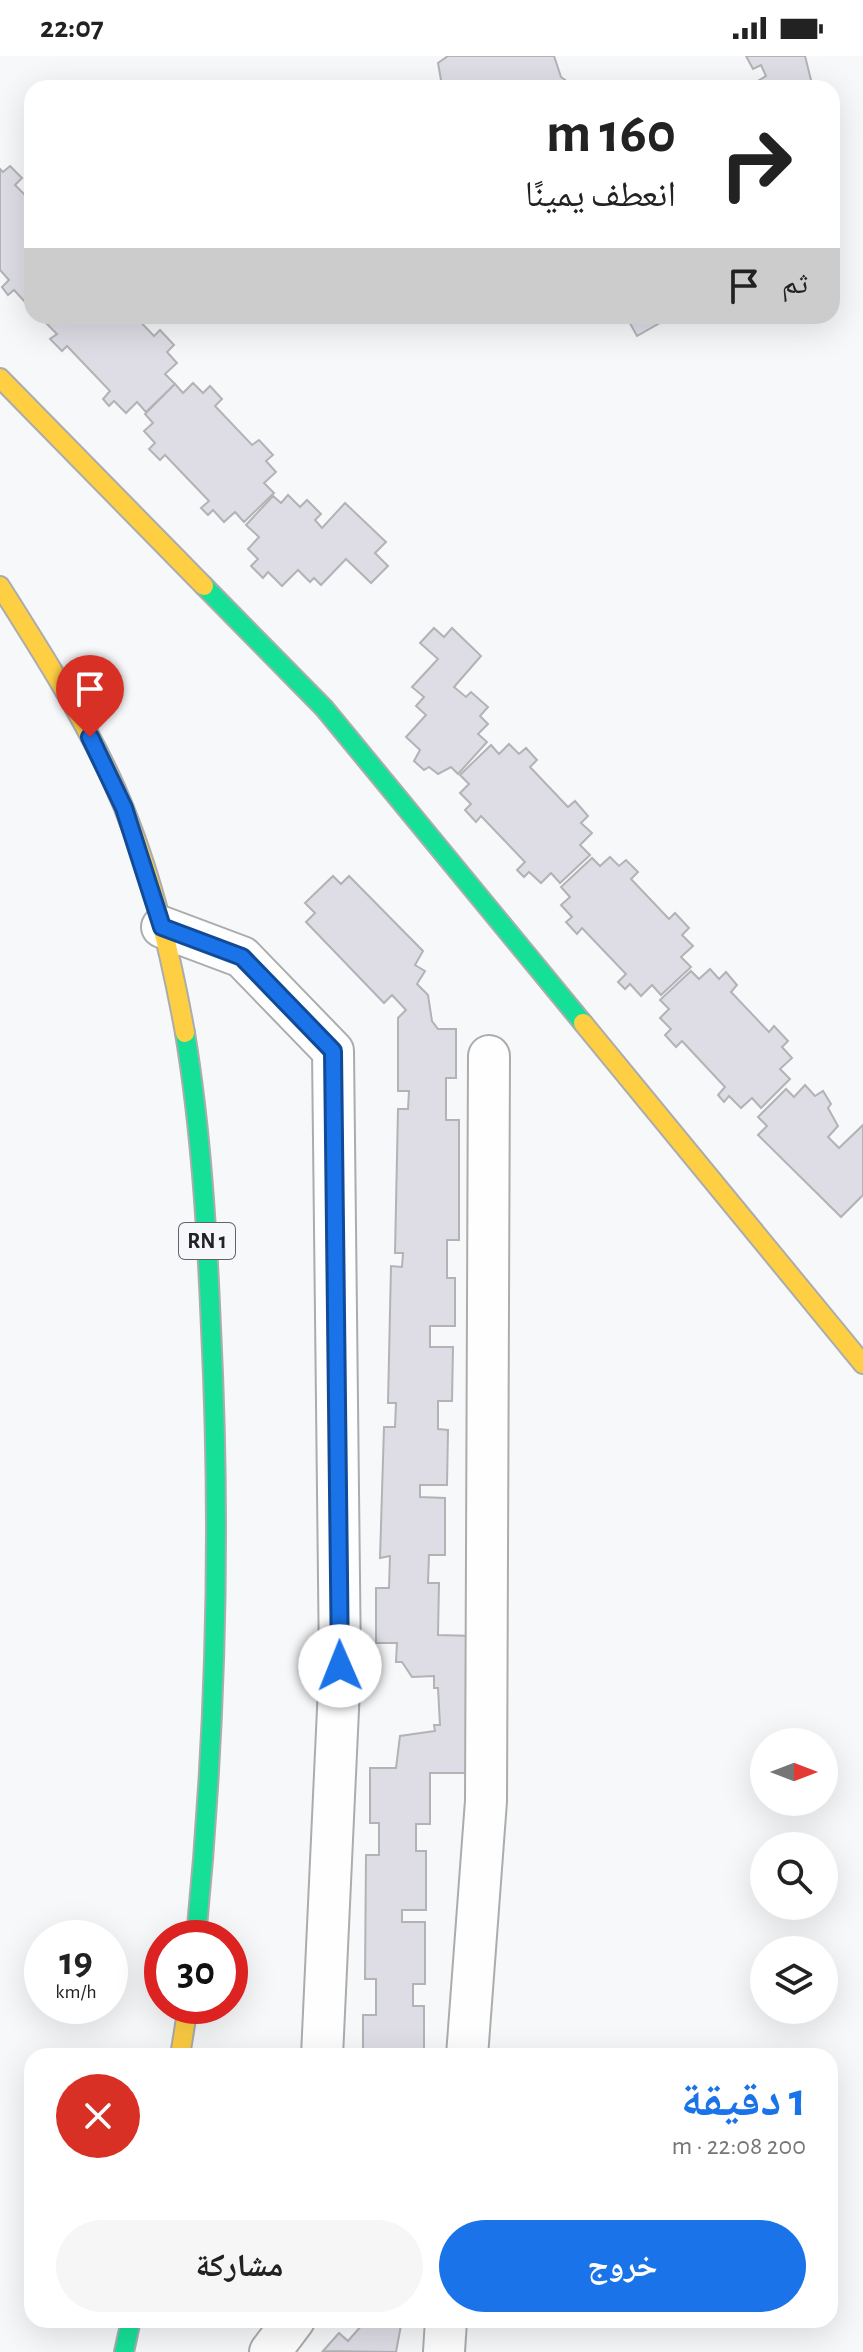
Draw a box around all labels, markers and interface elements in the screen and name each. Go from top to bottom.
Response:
text: 22:07 [40,13,104,43]
text: 160 m [546,106,676,162]
icon: right [704,112,808,216]
text: انعطف يمينًا [525,177,676,213]
icon: arrive [722,264,766,308]
text: ثم [782,269,808,299]
pin [56,655,124,737]
icon: arrive [68,667,112,711]
road number: RN 1 [179,1223,235,1259]
position arrow [298,1624,382,1708]
north arrow [750,1728,838,1816]
map controls [750,1728,838,2024]
button: search [750,1832,838,1920]
speed limit sign: 30 [144,1920,248,2024]
button: layers [750,1936,838,2024]
text: 19 [59,1942,93,1982]
text: km/h [55,1982,97,2002]
button: close [56,2074,140,2158]
text: 1 دقيقة [681,2077,806,2125]
text: 200 m · 22:08 [671,2133,806,2159]
button: مشاركة [56,2220,423,2312]
button: خروج [439,2220,806,2312]

